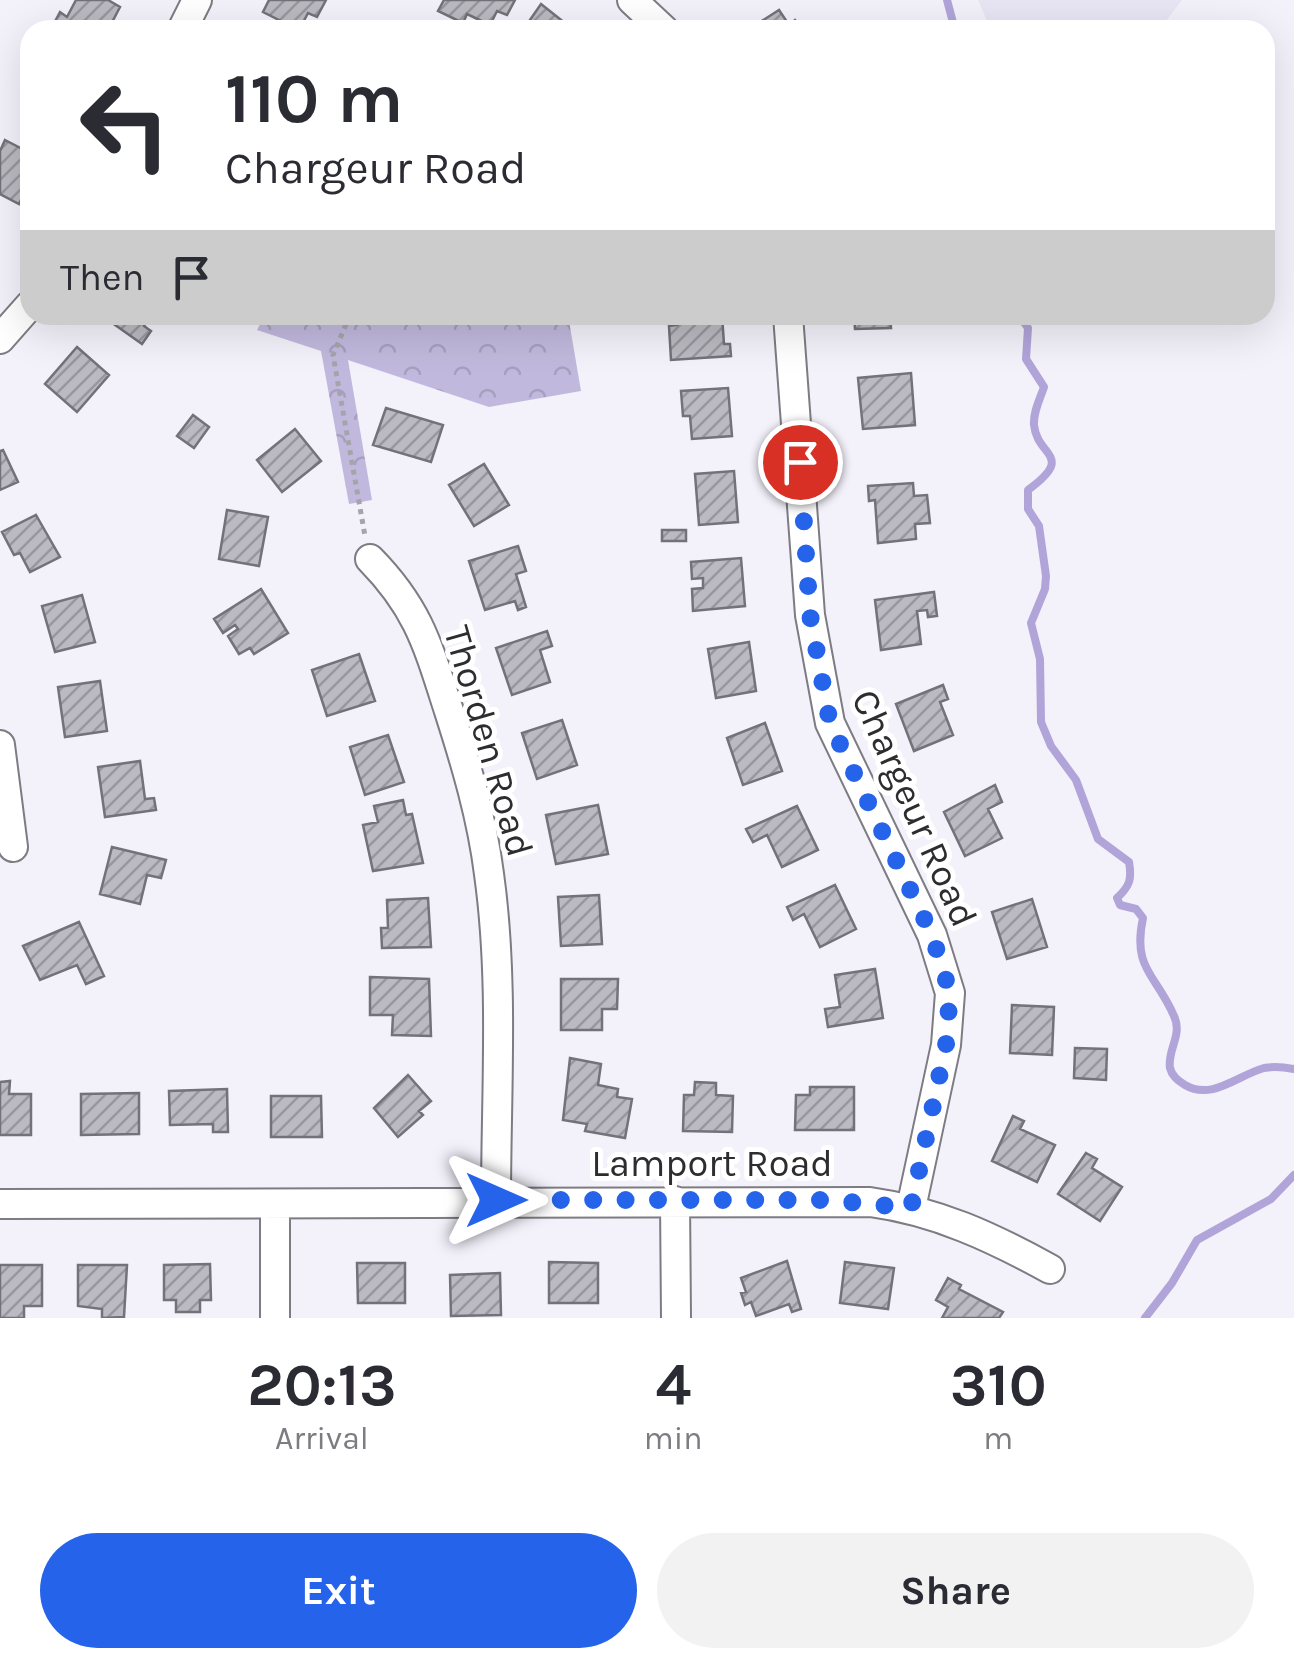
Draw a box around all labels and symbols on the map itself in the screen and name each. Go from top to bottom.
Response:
pin [758,420,843,505]
street label: Thorden Road [434,621,543,862]
street label: Chargeur Road [842,683,987,934]
street label: Lamport Road [591,1141,833,1186]
position arrow [444,1148,548,1252]

